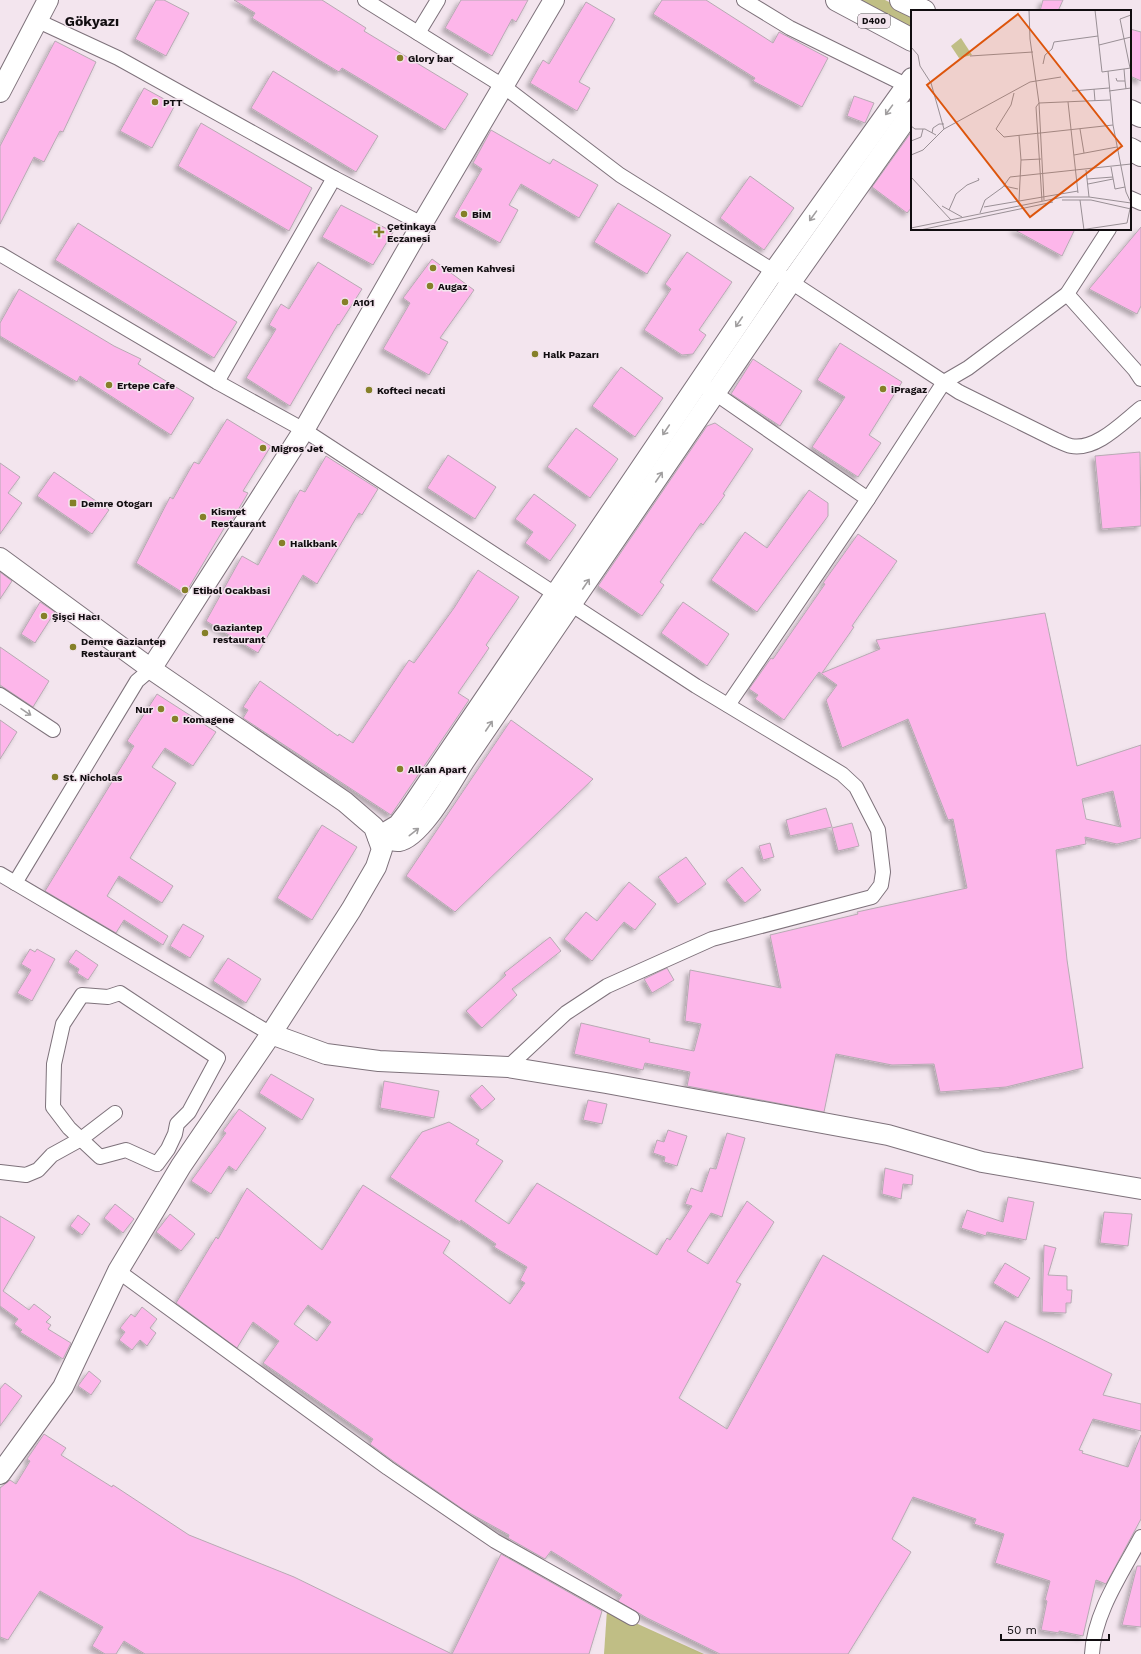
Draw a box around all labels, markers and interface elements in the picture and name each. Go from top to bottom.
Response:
inset map [911,10,1131,230]
district label: Gökyazı [65,13,119,29]
road number: D400 [858,14,890,28]
marker: Glory bar [395,53,405,63]
place label: Glory bar [408,53,454,64]
marker: PTT [150,97,160,107]
place label: PTT [163,97,183,108]
one-way arrow [885,104,893,115]
marker: BİM [459,209,469,219]
place label: BİM [472,209,491,220]
one-way arrow [809,210,818,221]
place label: Çetinkaya Eczanesi [387,221,436,244]
marker: Çetinkaya Eczanesi [374,227,384,237]
marker: Yemen Kahvesi [428,263,438,273]
place label: Yemen Kahvesi [441,263,515,274]
marker: Augaz [425,281,435,291]
place label: Augaz [438,281,467,292]
marker: A101 [340,297,350,307]
place label: A101 [353,297,374,308]
one-way arrow [735,316,743,327]
marker: Halk Pazarı [530,349,540,359]
place label: Halk Pazarı [543,349,599,360]
marker: Ertepe Cafe [104,380,114,390]
place label: Ertepe Cafe [117,380,175,391]
marker: iPragaz [878,384,888,394]
place label: iPragaz [891,384,927,395]
marker: Kofteci necati [364,385,374,395]
place label: Kofteci necati [377,385,445,396]
one-way arrow [662,424,670,435]
marker: Migros Jet [258,443,268,453]
place label: Migros Jet [271,443,324,454]
one-way arrow [655,472,663,483]
marker: Demre Otogarı [68,498,78,508]
place label: Demre Otogarı [81,498,153,509]
place label: Kismet Restaurant [211,506,267,529]
marker: Kismet Restaurant [198,512,208,522]
marker: Halkbank [277,538,287,548]
place label: Halkbank [290,538,338,549]
one-way arrow [582,579,590,590]
marker: Etibol Ocakbasi [180,585,190,595]
place label: Etibol Ocakbasi [193,585,270,596]
marker: Şişci Hacı [39,611,49,621]
place label: Şişci Hacı [52,611,100,622]
place label: Gaziantep restaurant [213,622,266,645]
marker: Gaziantep restaurant [200,628,210,638]
place label: Demre Gaziantep Restaurant [81,636,166,659]
marker: Demre Gaziantep Restaurant [68,642,78,652]
place label: Nur [135,704,154,715]
marker: Nur [156,704,166,714]
one-way arrow [20,709,32,717]
marker: Komagene [170,714,180,724]
place label: Komagene [183,714,234,725]
one-way arrow [484,721,493,732]
marker: Alkan Apart [395,764,405,774]
place label: Alkan Apart [408,764,467,775]
marker: St. Nicholas [50,772,60,782]
place label: St. Nicholas [63,772,123,783]
one-way arrow [408,828,419,836]
scale bar [1001,1616,1109,1642]
text: 50 m [1007,1623,1037,1637]

